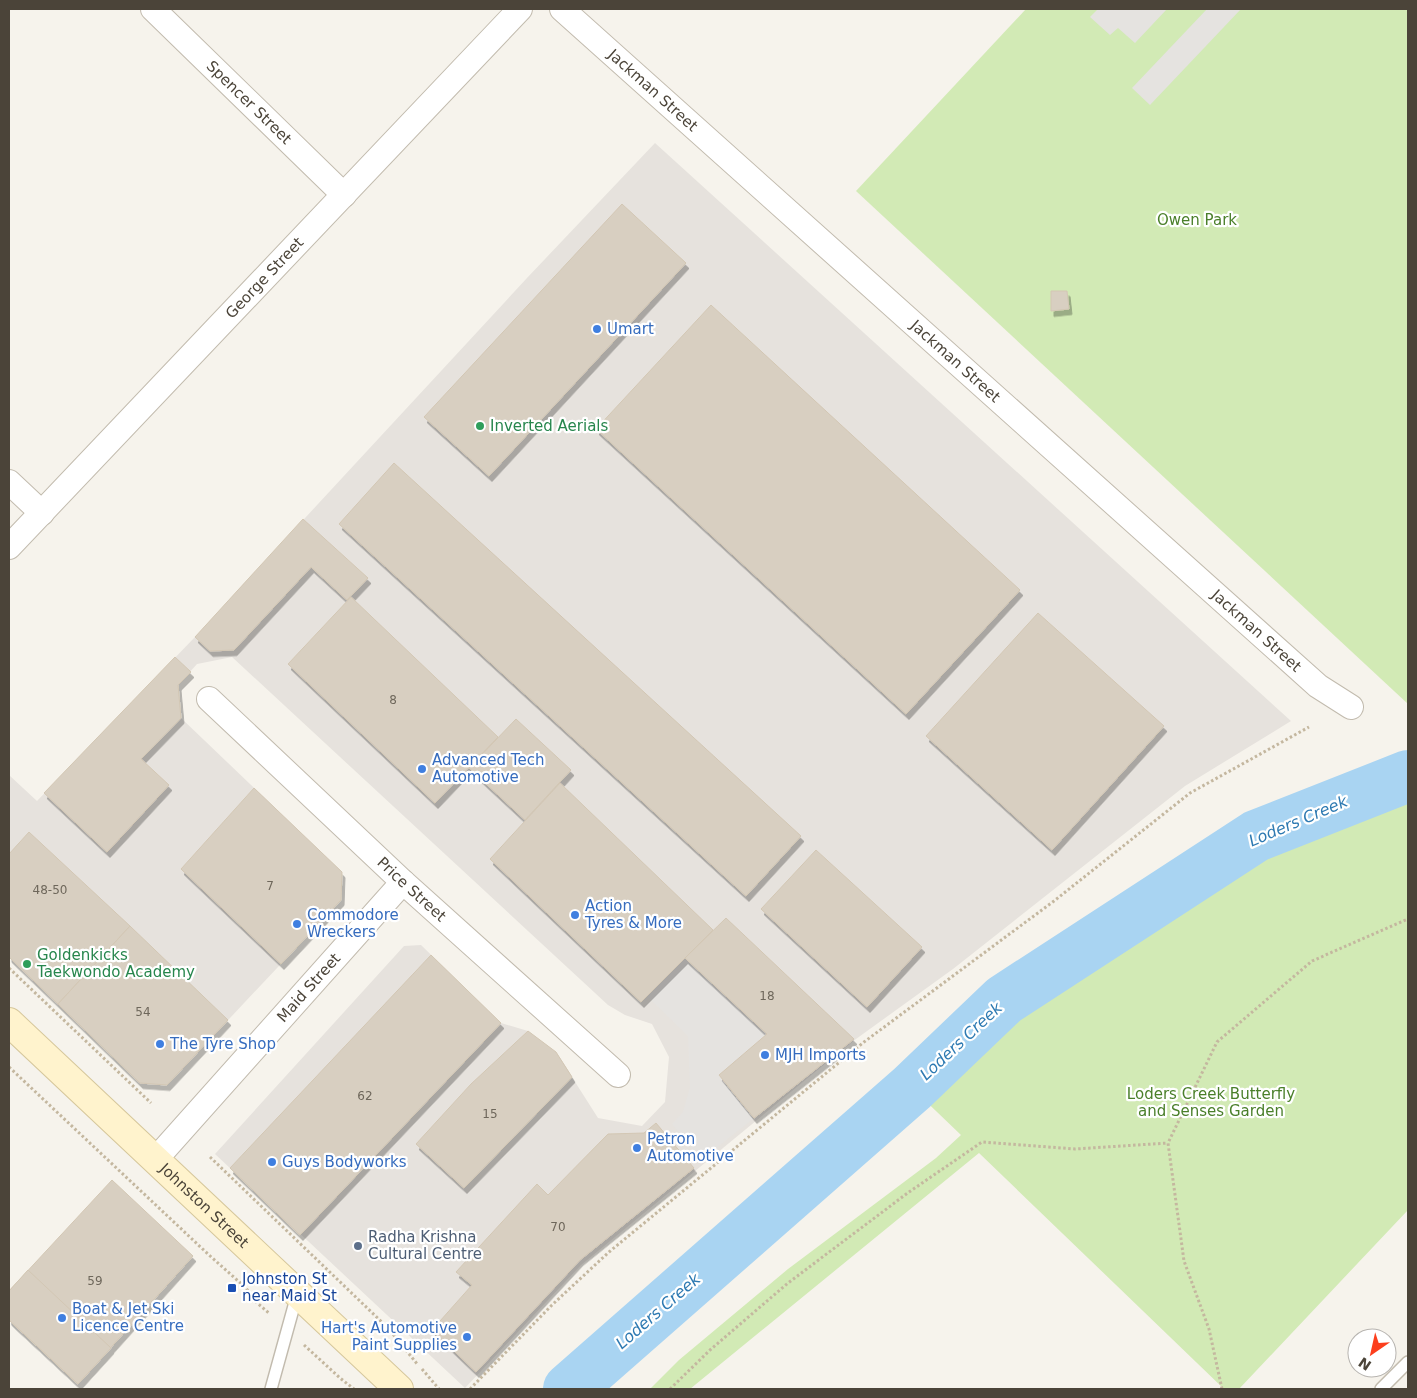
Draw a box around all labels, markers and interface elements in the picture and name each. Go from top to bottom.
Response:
street label: Jackman Street [604,45,702,135]
street label: Spencer Street [203,57,295,148]
park label: Owen Park [1157,211,1237,229]
street label: George Street [222,234,307,322]
street label: Jackman Street [906,316,1004,406]
place label: Umart [607,320,654,338]
marker: Umart [591,323,603,335]
place label: Inverted Aerials [490,417,609,435]
marker: Inverted Aerials [474,420,486,432]
street label: Jackman Street [1207,585,1305,676]
house number: 8 [389,693,397,707]
place label: Advanced Tech Automotive [432,751,544,786]
marker: Advanced Tech Automotive [416,763,428,775]
water label: Loders Creek [1246,791,1351,850]
street label: Price Street [373,853,450,925]
house number: 7 [266,879,274,893]
house number: 48-50 [33,883,67,897]
place label: Action Tyres & More [584,897,682,932]
place label: Commodore Wreckers [307,906,399,941]
marker: Action Tyres & More [569,909,581,921]
marker: Commodore Wreckers [291,918,303,930]
place label: Goldenkicks Taekwondo Academy [36,946,195,981]
street label: Maid Street [273,949,344,1026]
marker: Goldenkicks Taekwondo Academy [21,958,33,970]
house number: 18 [759,989,775,1003]
water label: Loders Creek [916,998,1007,1084]
house number: 54 [135,1005,151,1019]
place label: The Tyre Shop [169,1035,276,1053]
marker: The Tyre Shop [154,1038,166,1050]
place label: MJH Imports [775,1046,866,1064]
marker: MJH Imports [759,1049,771,1061]
park label: Loders Creek Butterfly and Senses Garden [1127,1085,1295,1120]
house number: 62 [357,1089,373,1103]
house number: 15 [482,1107,498,1121]
place label: Petron Automotive [647,1130,734,1165]
marker: Petron Automotive [631,1142,643,1154]
place label: Guys Bodyworks [282,1153,407,1171]
marker: Guys Bodyworks [266,1156,278,1168]
street label: Johnston Street [155,1159,252,1252]
house number: 70 [550,1220,566,1234]
place label: Radha Krishna Cultural Centre [368,1228,482,1263]
marker: Radha Krishna Cultural Centre [352,1240,364,1252]
water label: Loders Creek [612,1269,705,1353]
place label: Johnston St near Maid St [241,1270,337,1305]
house number: 59 [87,1274,103,1288]
marker: Johnston St near Maid St [226,1282,238,1294]
place label: Boat & Jet Ski Licence Centre [72,1300,184,1335]
marker: Boat & Jet Ski Licence Centre [56,1312,68,1324]
place label: Hart's Automotive Paint Supplies [321,1319,457,1354]
north arrow [1347,1328,1397,1378]
marker: Hart's Automotive Paint Supplies [461,1331,473,1343]
text: N [1355,1354,1374,1374]

